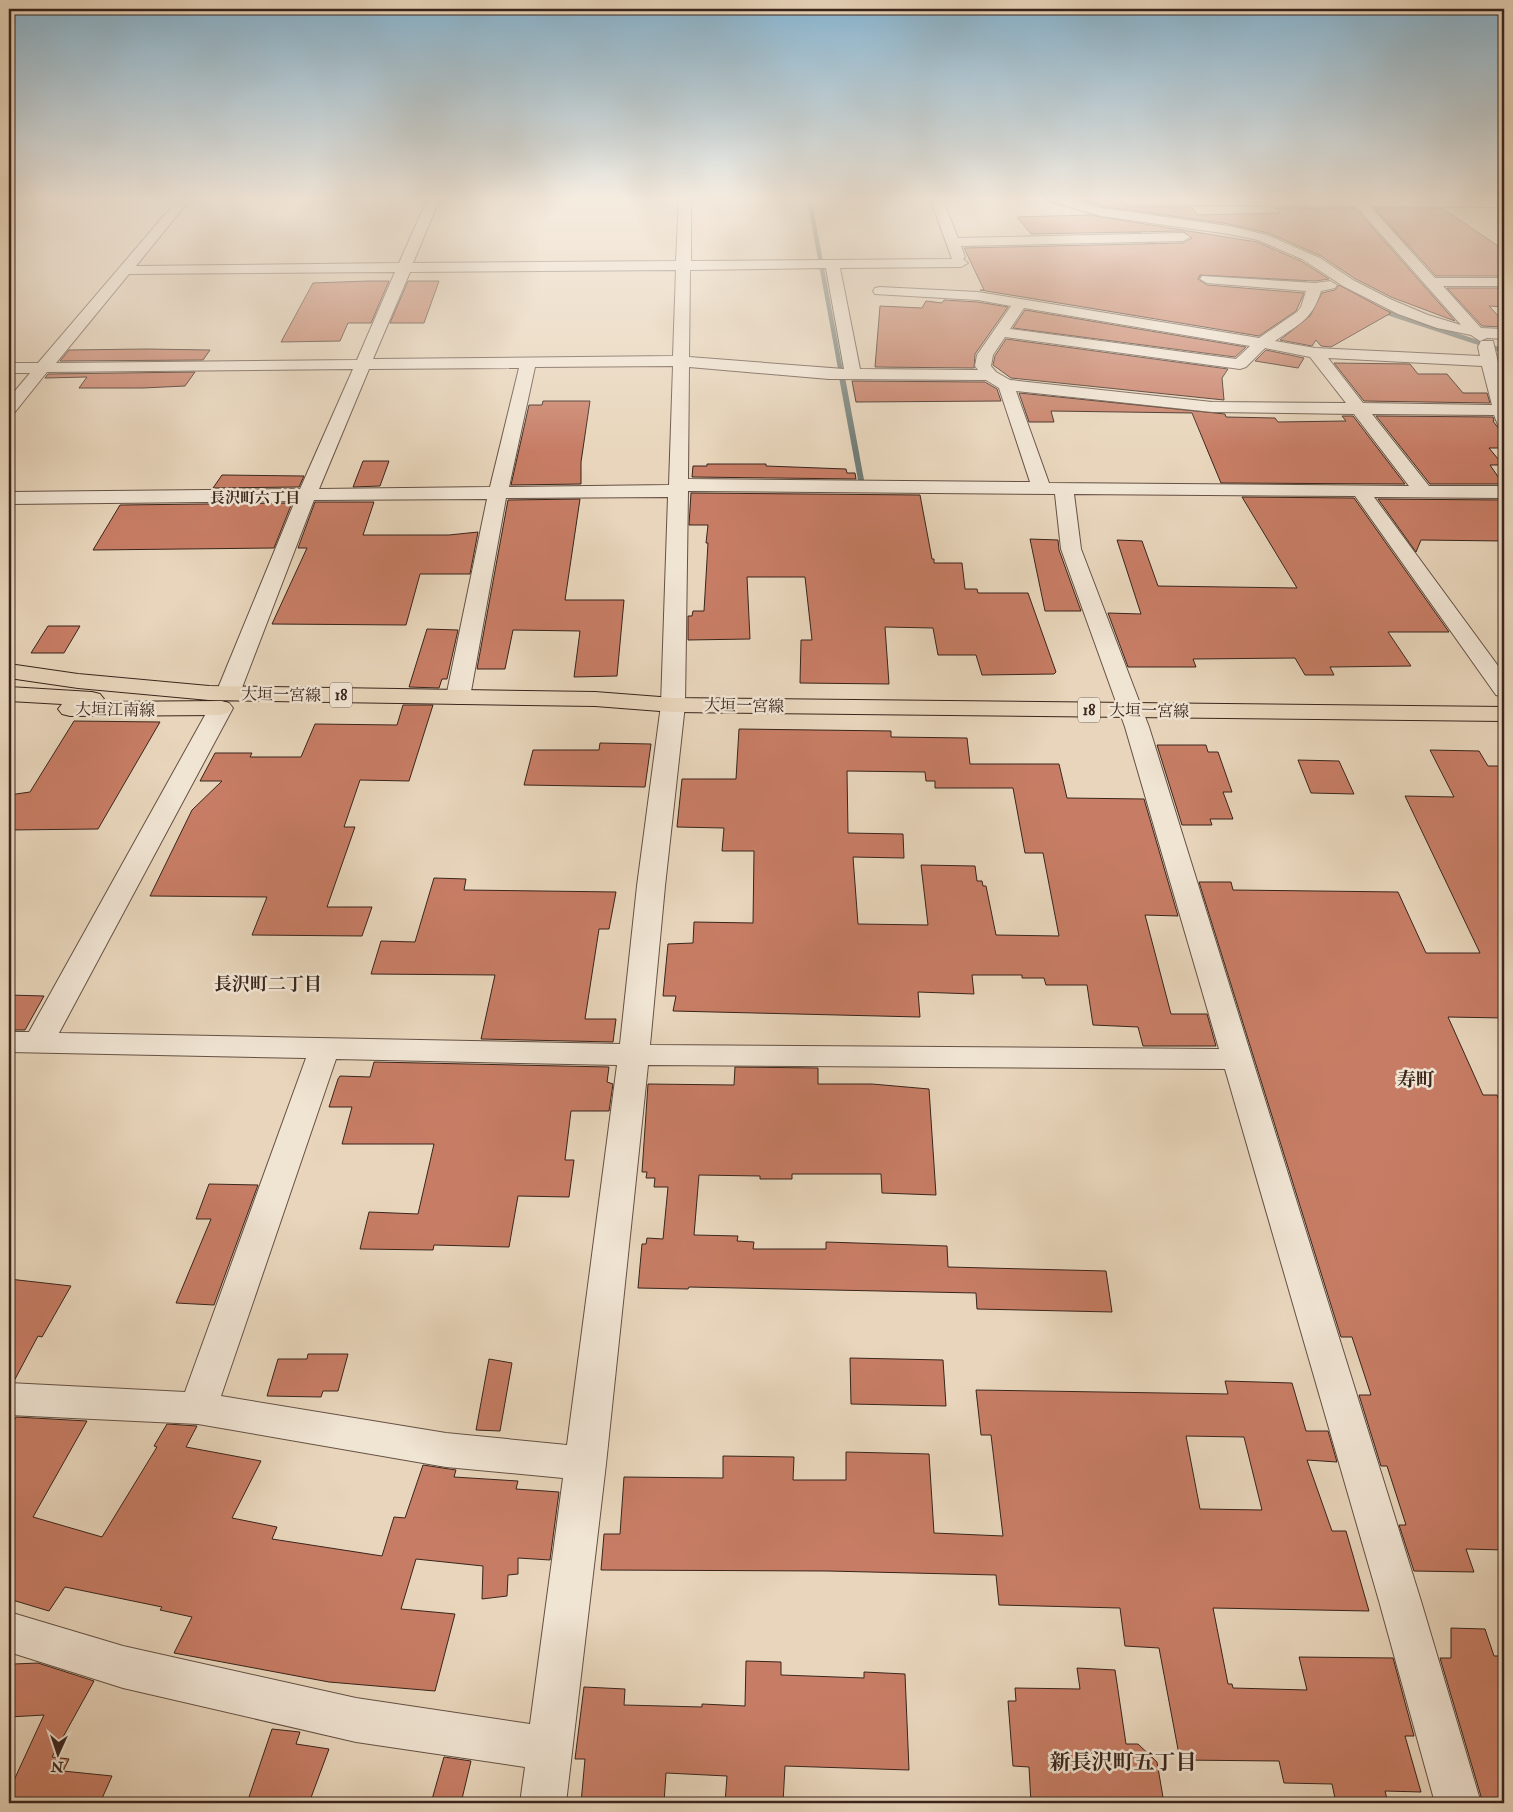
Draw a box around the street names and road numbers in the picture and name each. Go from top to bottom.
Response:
road number: 18 [330,682,352,708]
street label: 大垣一宮線 [241,684,321,706]
street label: 大垣一宮線 [704,695,784,717]
road number: 18 [1078,698,1100,722]
street label: 大垣江南線 [75,699,155,721]
street label: 大垣一宮線 [1109,700,1189,722]

